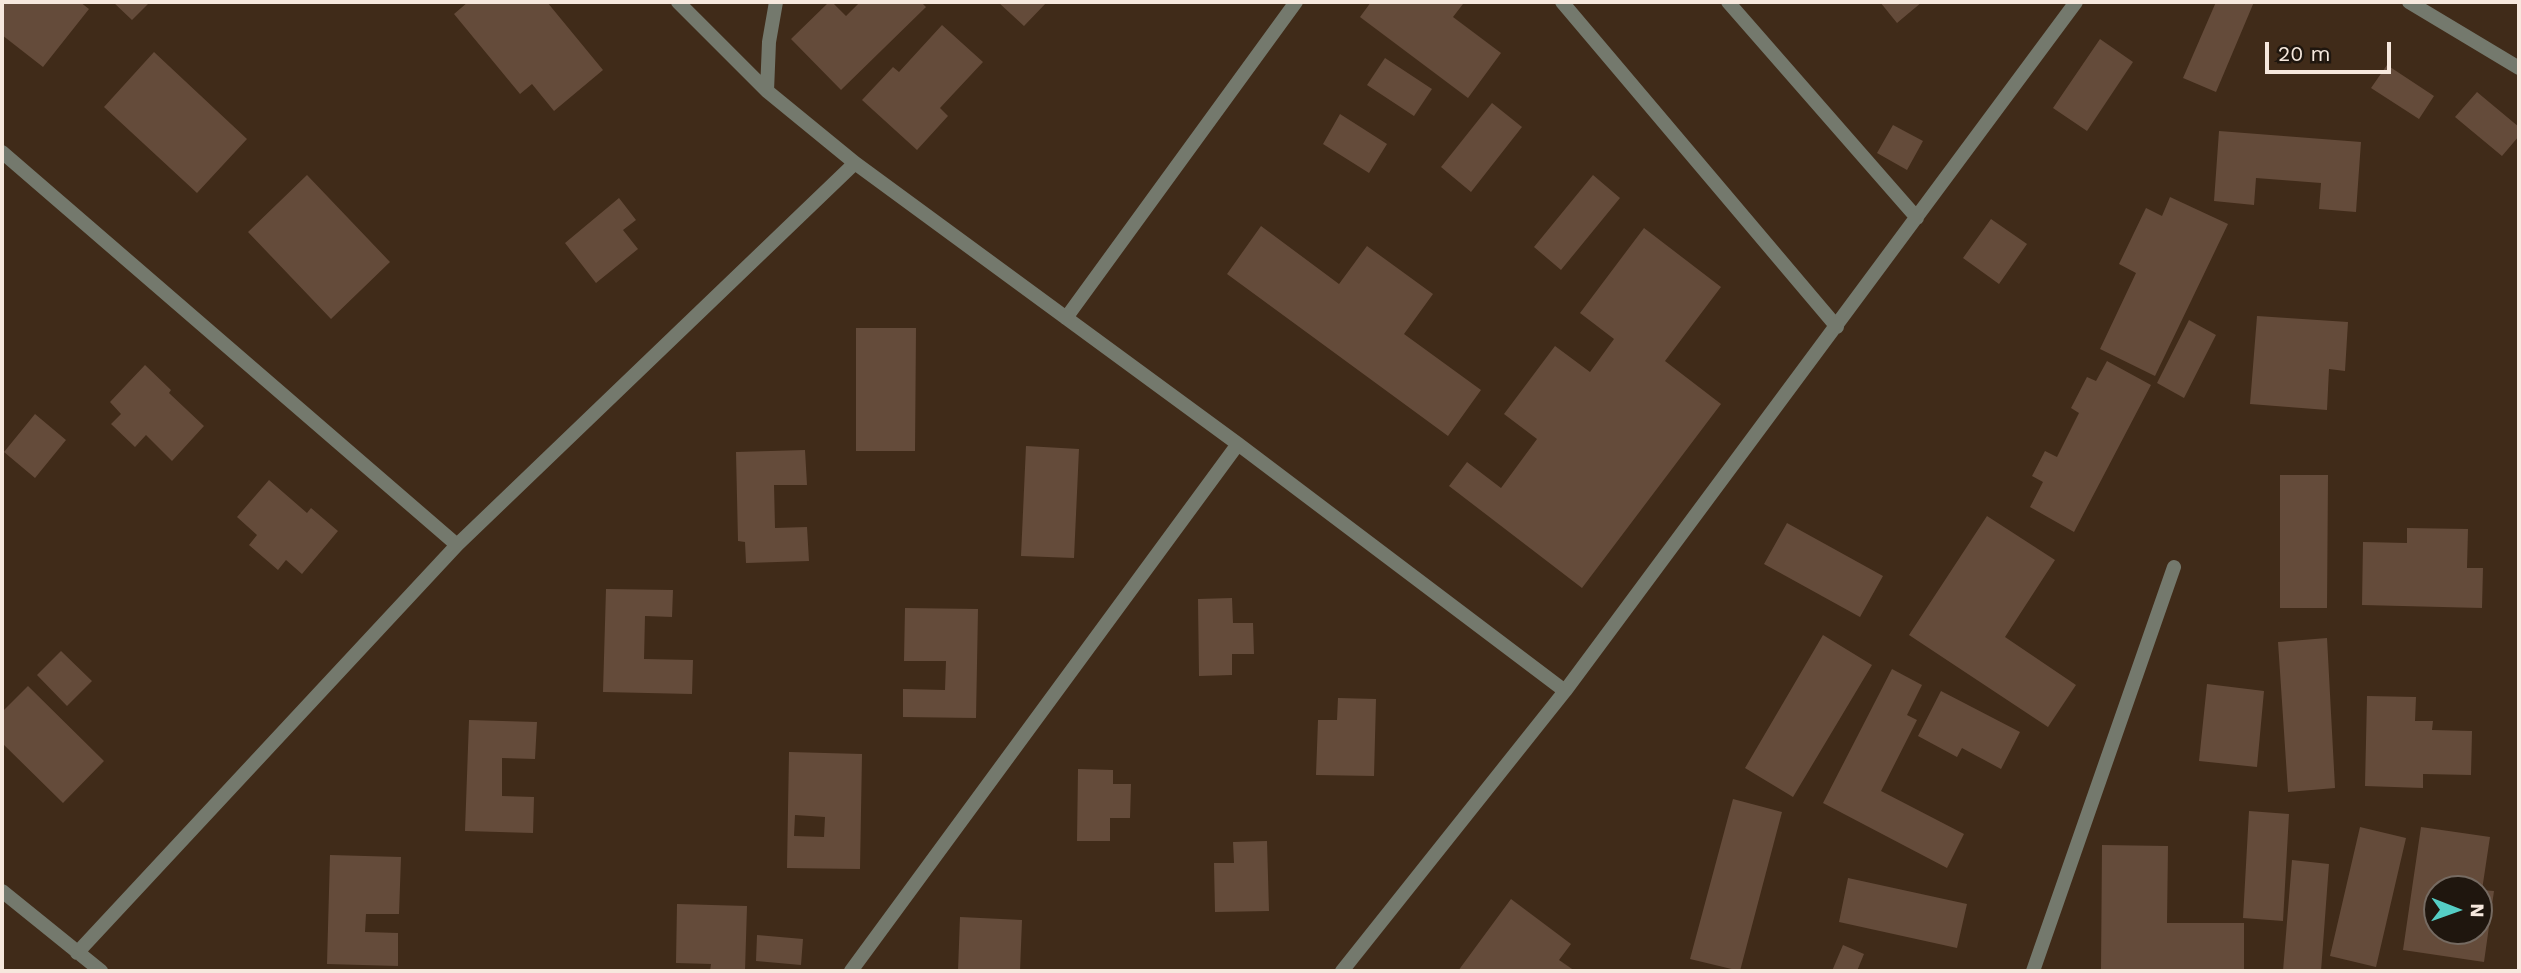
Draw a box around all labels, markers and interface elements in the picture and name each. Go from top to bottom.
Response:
scale bar [2269,28,2395,72]
text: 20 m [2278,41,2330,66]
north arrow [2423,875,2493,945]
text: N [2466,903,2489,918]

